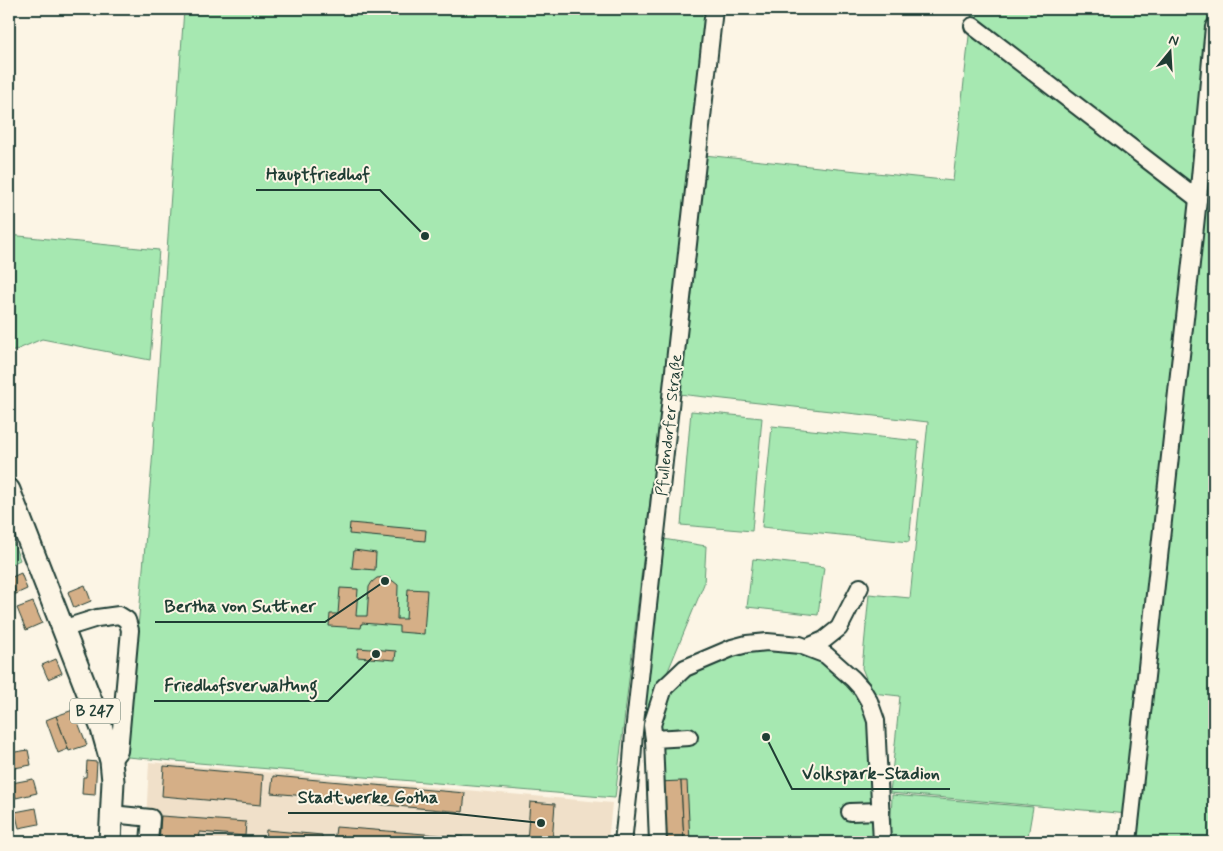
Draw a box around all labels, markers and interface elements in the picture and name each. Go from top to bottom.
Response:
north arrow [1146,28,1196,78]
text: N [1166,31,1181,51]
callout: Hauptfriedhof [256,157,380,190]
text: Hauptfriedhof [266,163,370,187]
street label: Pfullendorfer Straße [652,353,687,497]
callout: Bertha von Suttner [155,589,325,622]
text: Bertha von Suttner [164,595,316,619]
callout: Friedhofsverwaltung [154,668,328,701]
text: Friedhofsverwaltung [164,674,318,700]
road number: B 247 [70,698,120,724]
callout: Volkspark-Stadion [792,756,950,789]
text: Volkspark-Stadion [802,762,940,786]
callout: Stadtwerke Gotha [288,780,448,813]
text: Stadtwerke Gotha [298,786,438,810]

